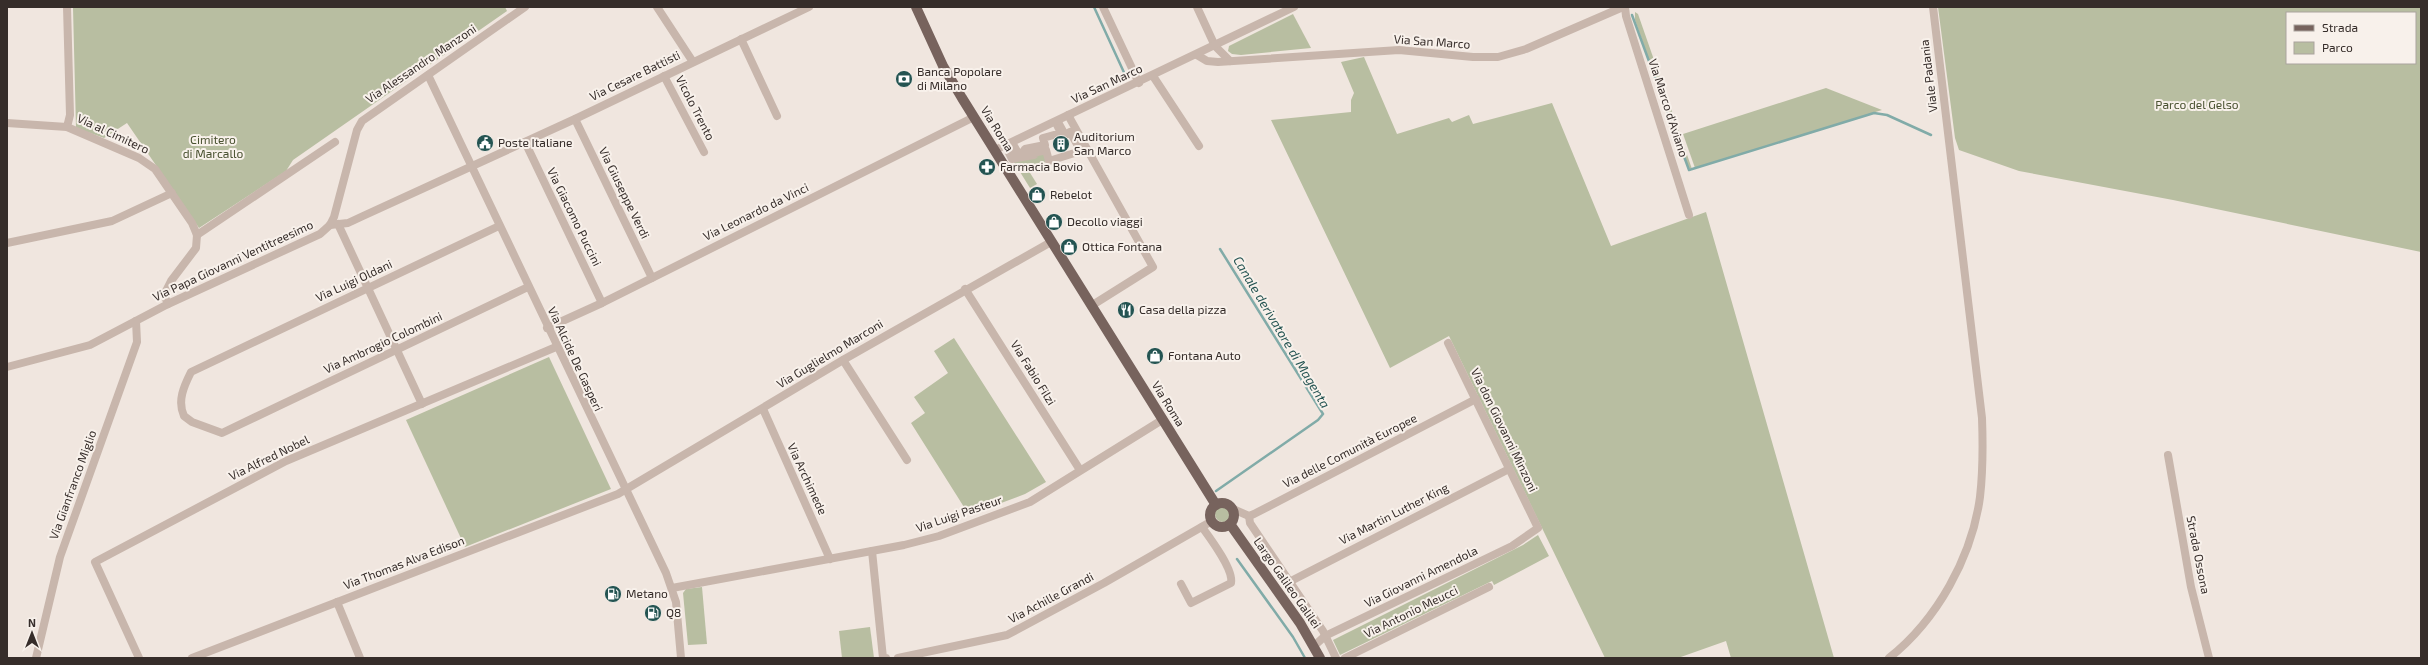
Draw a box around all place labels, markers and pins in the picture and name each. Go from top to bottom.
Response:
place label: Banca Popolare di Milano [917,64,1002,92]
bank icon: Banca Popolare di Milano [894,69,914,89]
place label: Auditorium San Marco [1074,129,1135,157]
public building icon: Poste Italiane [475,133,495,153]
building icon: Auditorium San Marco [1051,134,1071,154]
place label: Poste Italiane [498,135,572,149]
pharmacy icon: Farmacia Bovio [977,157,997,177]
place label: Farmacia Bovio [1000,159,1083,173]
shop icon: Rebelot [1027,185,1047,205]
place label: Rebelot [1050,187,1092,201]
shop icon: Decollo viaggi [1044,212,1064,232]
place label: Decollo viaggi [1067,214,1143,228]
shop icon: Ottica Fontana [1059,237,1079,257]
place label: Ottica Fontana [1082,239,1162,253]
restaurant icon: Casa della pizza [1116,300,1136,320]
place label: Casa della pizza [1139,302,1226,316]
shop icon: Fontana Auto [1145,346,1165,366]
place label: Fontana Auto [1168,348,1241,362]
fuel station icon: Metano [603,584,623,604]
place label: Metano [626,586,668,600]
fuel station icon: Q8 [643,603,663,623]
place label: Q8 [666,605,681,620]

